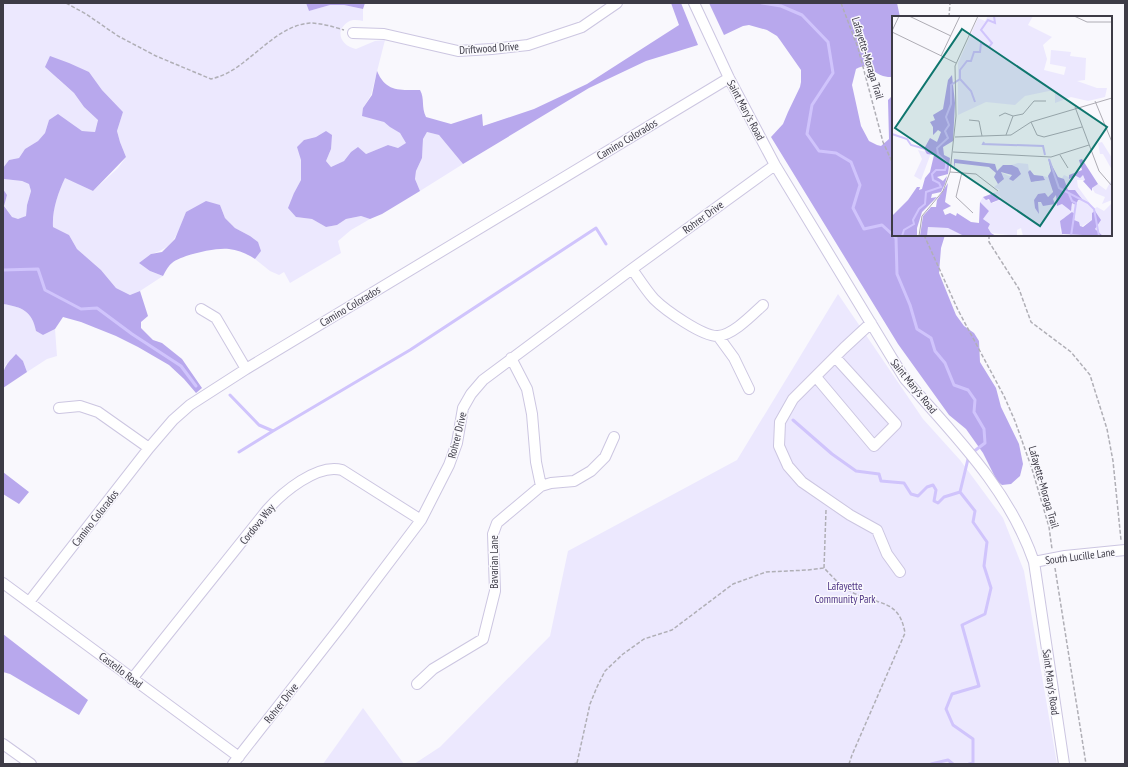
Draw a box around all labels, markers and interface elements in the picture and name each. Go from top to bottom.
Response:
street label: Lafayette-Moraga Trail [849,15,887,101]
inset map [892,16,1112,236]
street label: Driftwood Drive [459,39,520,57]
street label: Saint Mary's Road [724,77,768,143]
street label: Camino Colorados [594,115,660,163]
street label: Rohrer Drive [680,197,727,237]
street label: Camino Colorados [317,282,383,330]
street label: Saint Mary's Road [888,356,941,416]
street label: Rohrer Drive [444,410,470,460]
street label: Lafayette-Moraga Trail [1026,444,1063,530]
street label: Camino Colorados [68,487,122,549]
street label: Cordova Way [236,500,278,547]
street label: Bavarian Lane [487,535,501,589]
street label: South Lucille Lane [1044,545,1116,567]
park label: Lafayette Community Park [814,579,876,606]
street label: Saint Mary's Road [1039,648,1063,716]
street label: Castello Road [96,649,146,691]
street label: Rohrer Drive [261,680,301,726]

